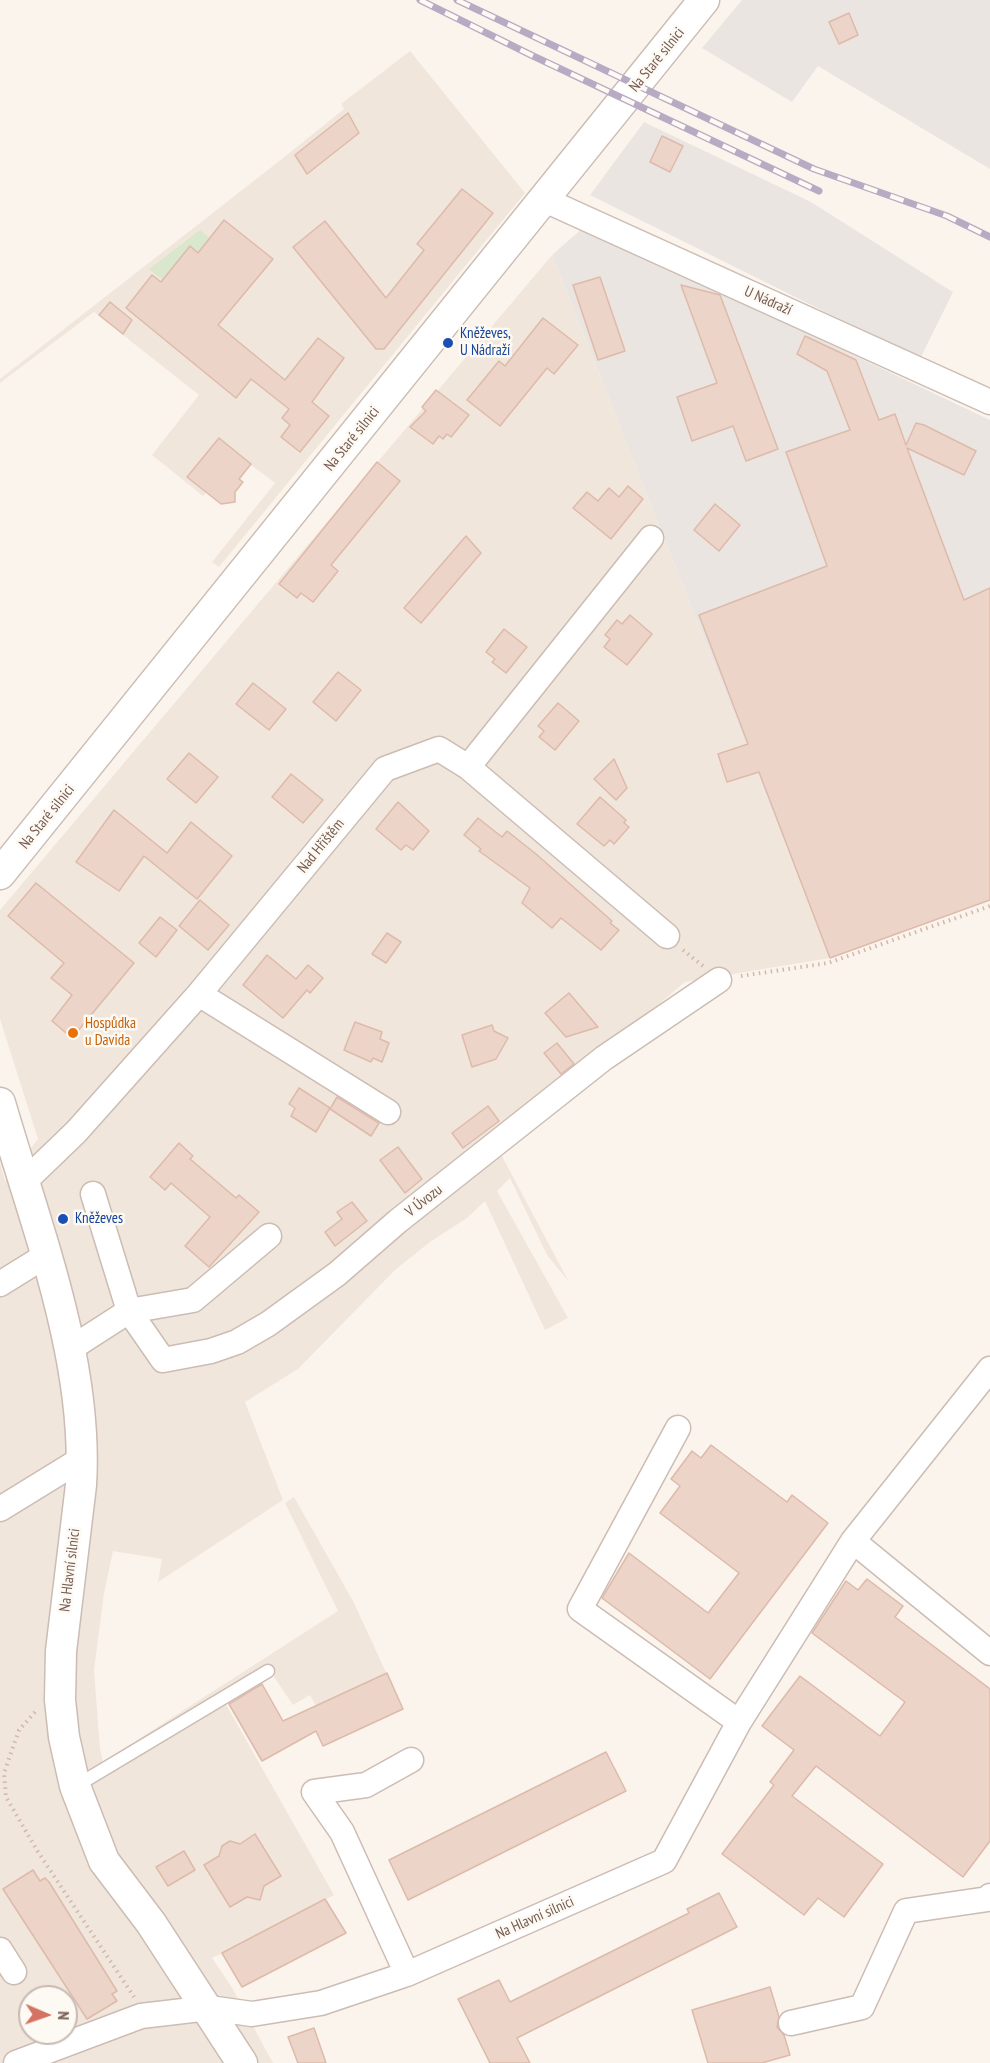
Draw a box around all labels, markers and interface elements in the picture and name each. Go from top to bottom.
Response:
street label: Na Staré silnici [626,24,688,96]
street label: U Nádraží [741,283,795,319]
place label: Kněževes, U Nádraží [460,325,511,360]
marker: Kněževes, U Nádraží [441,336,455,350]
street label: Na Staré silnici [321,403,383,475]
street label: Na Staré silnici [16,781,78,853]
street label: Nad Hřištěm [294,815,348,877]
place label: Hospůdka u Davida [85,1015,136,1050]
marker: Hospůdka u Davida [66,1026,80,1040]
street label: V Úvozu [402,1181,446,1221]
place label: Kněževes [75,1210,123,1228]
marker: Kněževes [56,1212,70,1226]
street label: Na Hlavní silnici [56,1527,84,1613]
street label: Na Hlavní silnici [493,1893,577,1943]
north arrow [18,1985,78,2045]
text: N [54,2011,74,2020]

